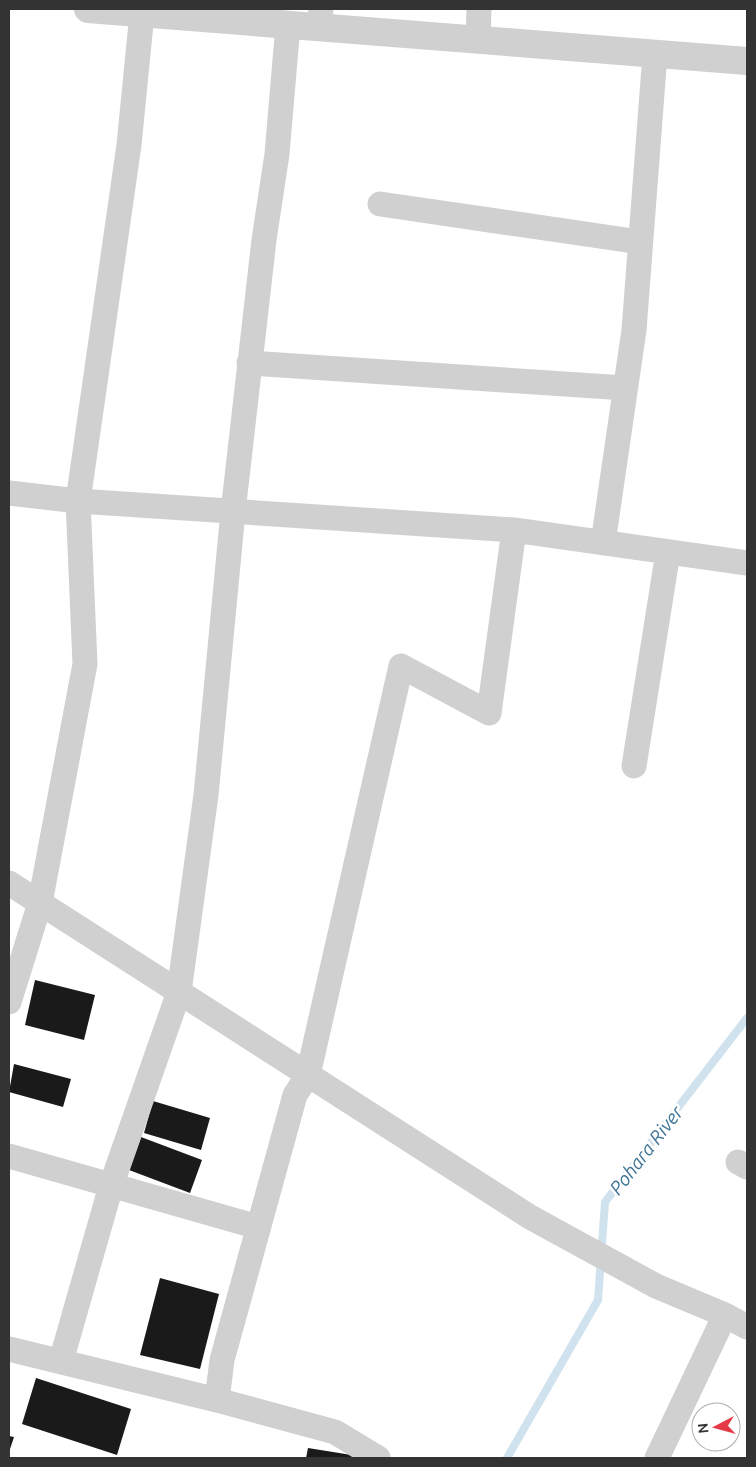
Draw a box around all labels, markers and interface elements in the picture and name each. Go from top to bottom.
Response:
water label: Pohara River [605,1101,688,1199]
north arrow [691,1402,741,1452]
text: N [695,1422,712,1434]

